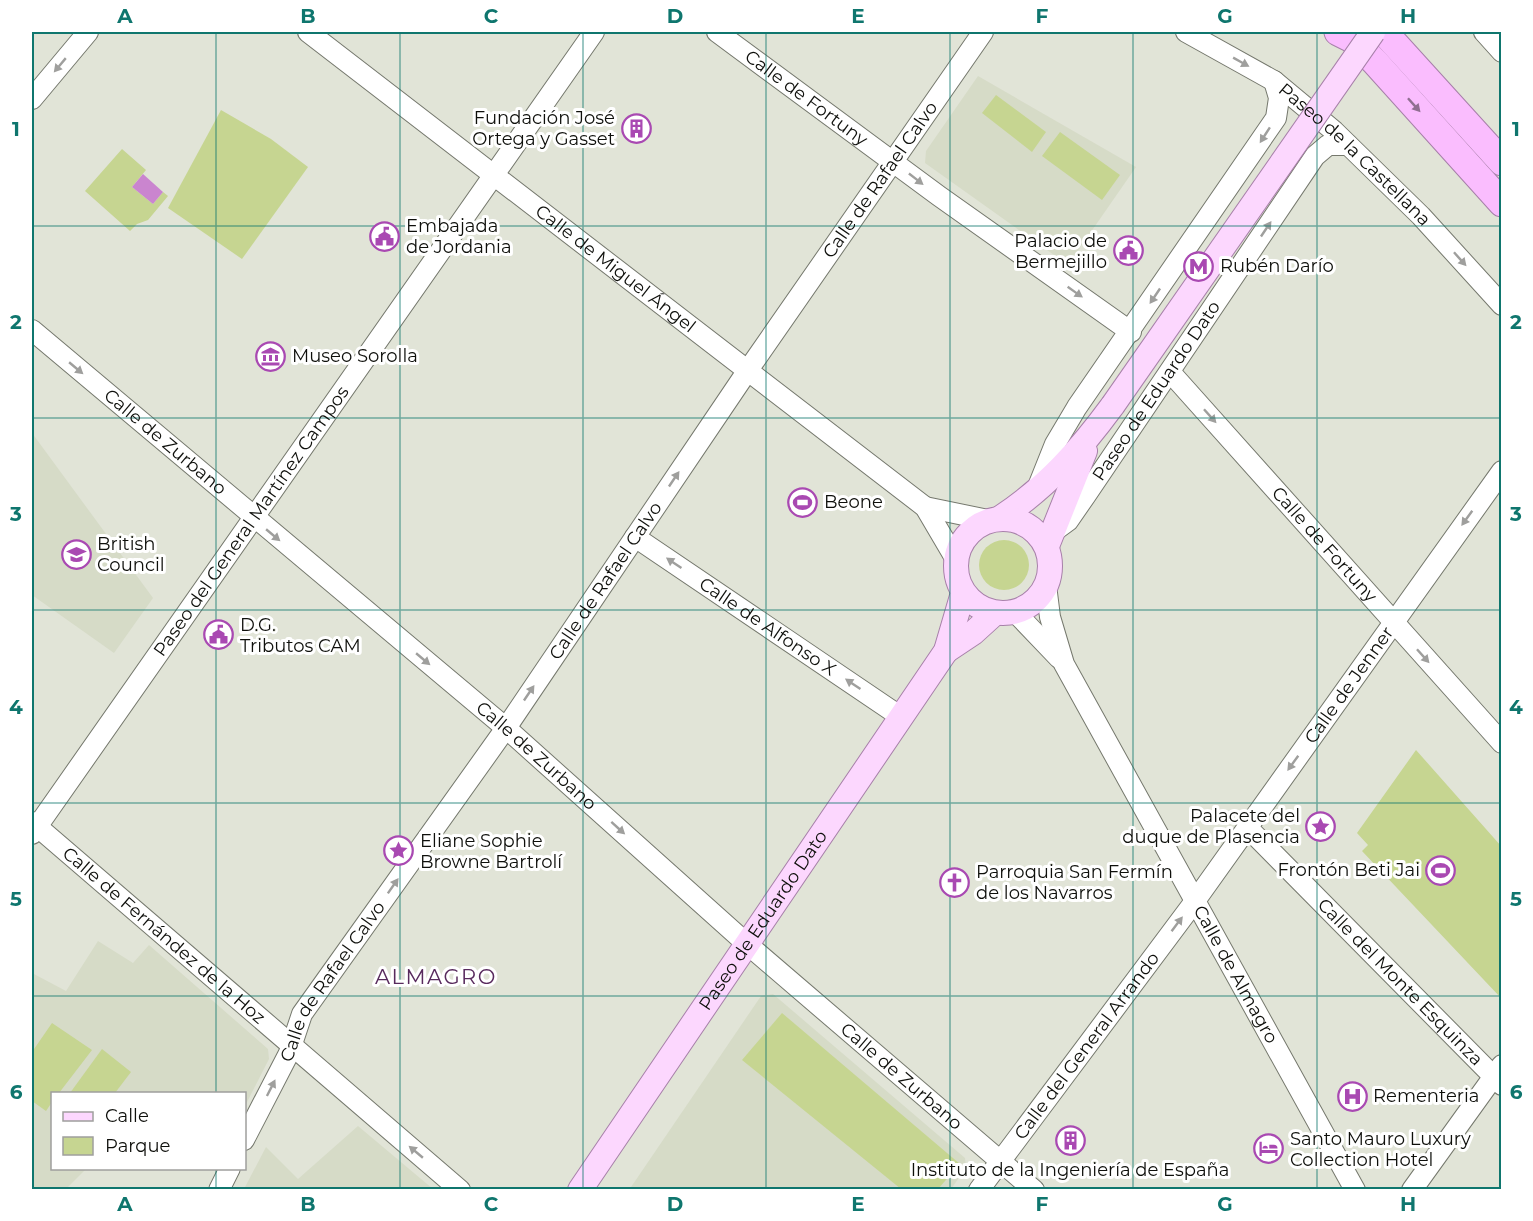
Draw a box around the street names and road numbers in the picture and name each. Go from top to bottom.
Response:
street label: Calle de Fortuny [741,45,872,151]
street label: Paseo de la Castellana [1274,78,1436,230]
street label: Calle de Rafael Calvo [818,97,942,262]
street label: Calle de Miguel Ángel [531,200,700,337]
street label: Paseo de Eduardo Dato [1088,297,1225,485]
street label: Paseo del General Martínez Campos [149,382,354,661]
street label: Calle de Zurbano [99,384,231,500]
street label: Calle de Fortuny [1267,482,1382,607]
street label: Calle de Rafael Calvo [544,498,667,664]
street label: Calle de Alfonso X [695,573,840,681]
street label: Calle de Jenner [1300,622,1398,748]
street label: Calle de Zurbano [472,697,601,815]
street label: Paseo de Eduardo Dato [694,826,832,1014]
street label: Calle de Fernández de la Hoz [58,842,270,1029]
street label: Calle del Monte Esquinza [1313,894,1488,1070]
street label: Calle de Rafael Calvo [275,897,390,1066]
street label: Calle de Almagro [1189,901,1283,1047]
street label: Calle del General Arrando [1010,948,1164,1144]
street label: Calle de Zurbano [836,1018,967,1135]

